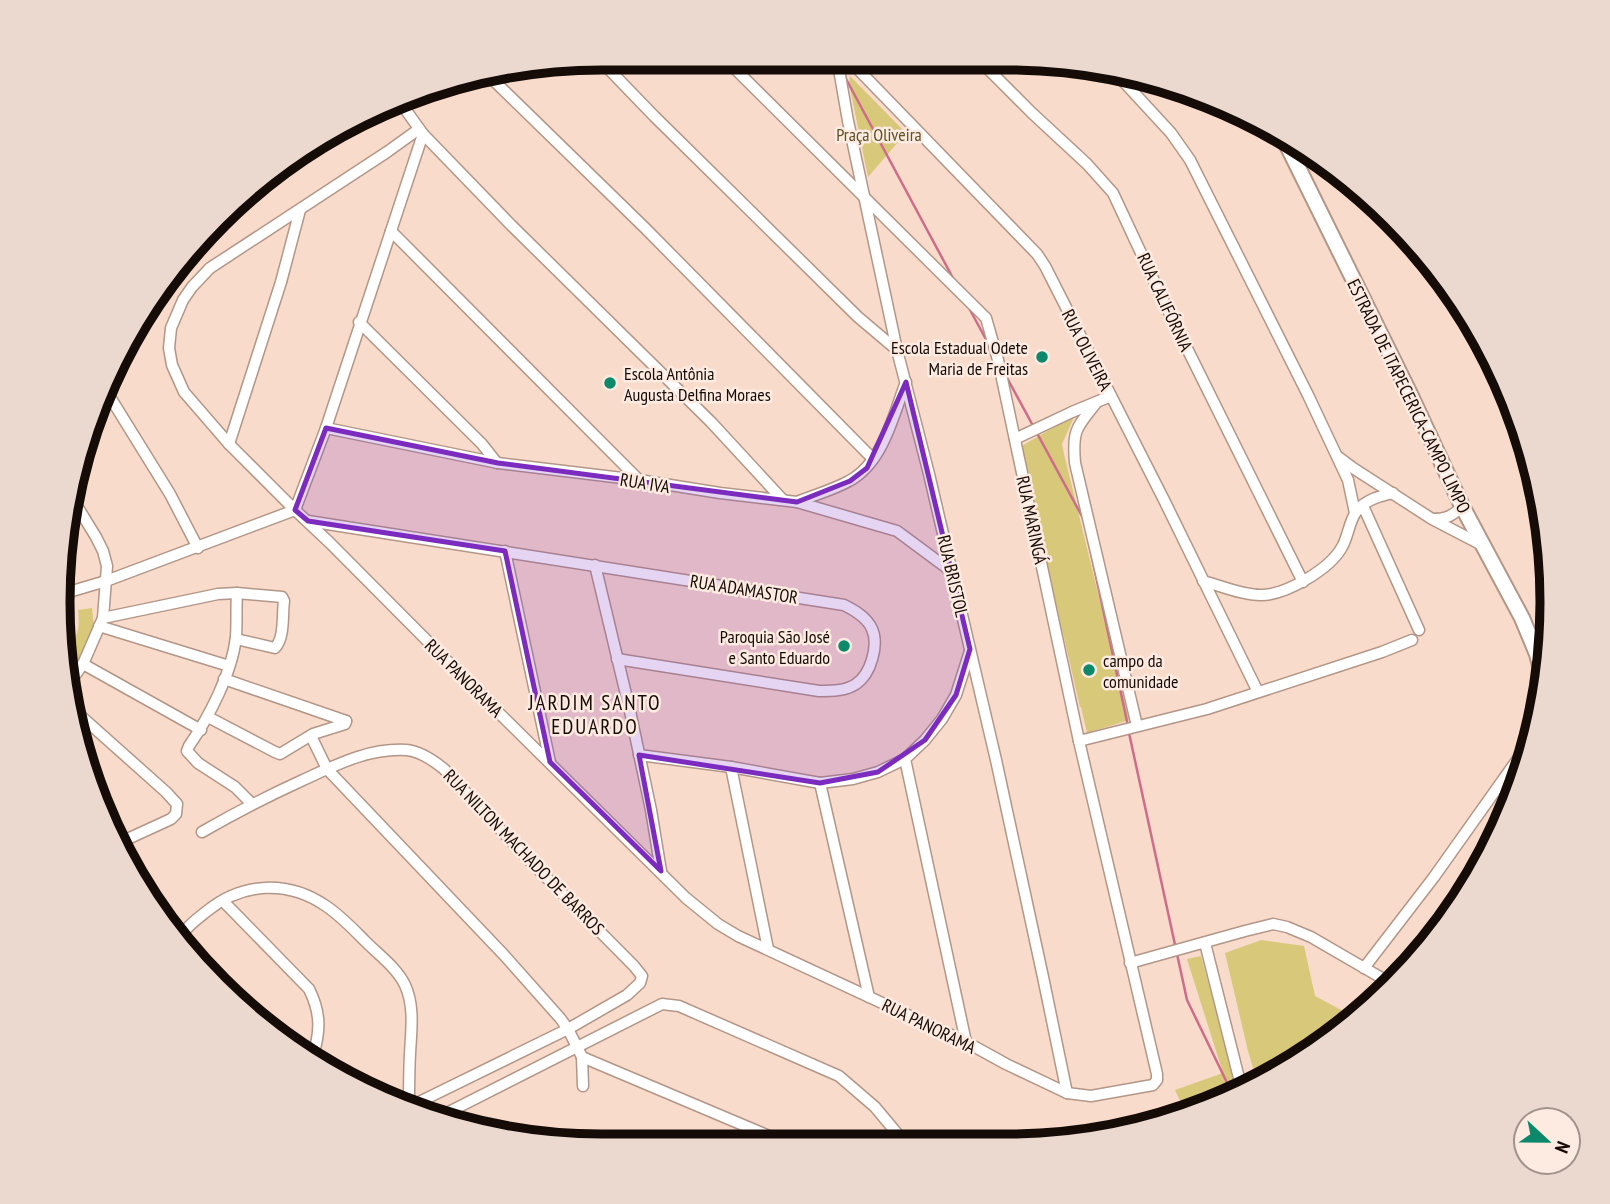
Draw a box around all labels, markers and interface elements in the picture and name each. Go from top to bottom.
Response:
park label: Praça Oliveira [836,123,922,146]
street label: RUA CALIFÓRNIA [1132,249,1198,355]
street label: ESTRADA DE ITAPECERICA-CAMPO LIMPO [1342,275,1476,517]
street label: RUA OLIVEIRA [1057,305,1118,395]
place label: Escola Estadual Odete Maria de Freitas [891,336,1028,380]
marker: Escola Estadual Odete Maria de Freitas [1034,349,1050,365]
place label: Escola Antônia Augusta Delfina Moraes [624,362,771,406]
marker: Escola Antônia Augusta Delfina Moraes [602,375,618,391]
street label: RUA IVA [618,468,672,498]
street label: RUA MARINGÁ [1011,474,1053,567]
street label: RUA BRISTOL [932,533,974,620]
street label: RUA ADAMASTOR [688,569,800,609]
place label: Paroquia São José e Santo Eduardo [720,625,830,669]
street label: RUA PANORAMA [420,634,508,722]
marker: Paroquia São José e Santo Eduardo [836,638,852,654]
place label: campo da comunidade [1103,649,1178,693]
marker: campo da comunidade [1081,662,1097,678]
district label: JARDIM SANTO EDUARDO [527,689,662,740]
street label: RUA NILTON MACHADO DE BARROS [439,764,609,940]
street label: RUA PANORAMA [878,993,980,1059]
north arrow [1512,1106,1582,1176]
text: N [1550,1138,1576,1157]

